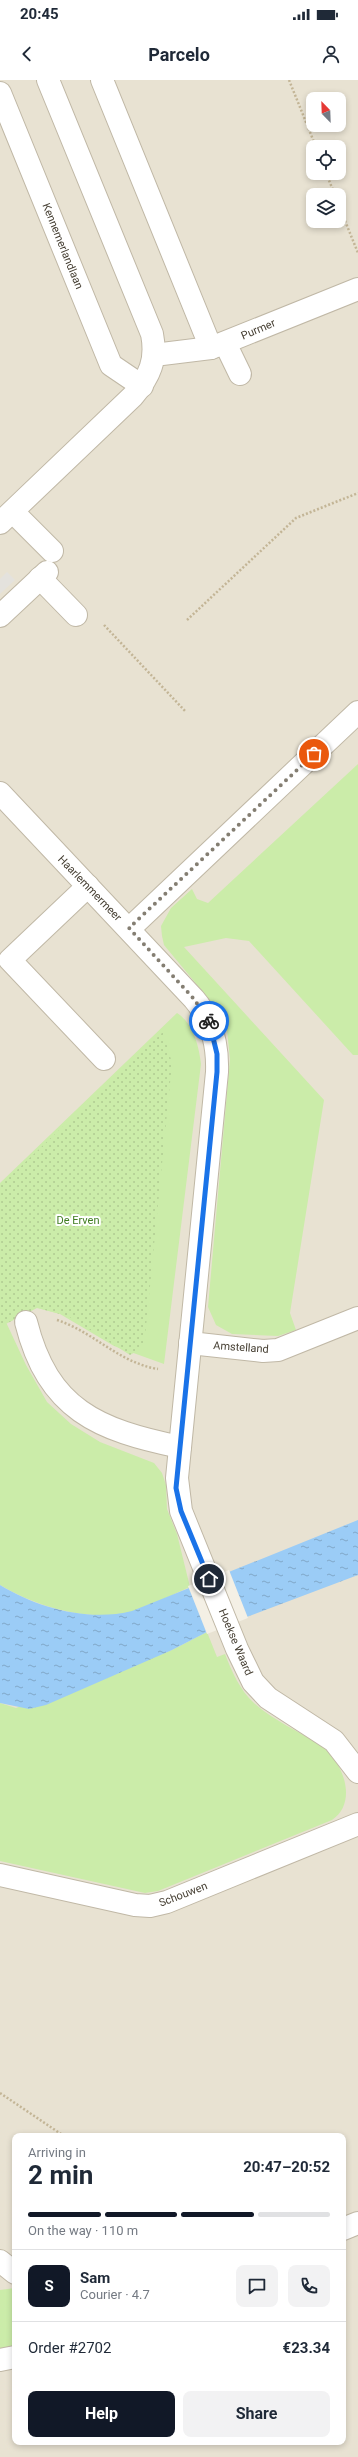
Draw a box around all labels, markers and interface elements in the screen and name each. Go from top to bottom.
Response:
text: 20:45 [20,5,59,23]
icon: back [16,43,38,65]
icon: person [320,43,342,65]
text: Parcelo [148,44,210,65]
north arrow [306,92,346,132]
map controls [306,92,346,228]
button: locate [306,140,346,180]
button: layers [306,188,346,228]
street label: Kennemerlandlaan [39,201,86,291]
street label: Purmer [239,316,278,342]
pin [297,737,331,771]
icon: bag [303,743,325,765]
street label: Haarlemmermeer [55,853,124,924]
courier [189,1001,229,1041]
icon: bike [198,1010,220,1032]
park label: De Erven [56,1214,100,1227]
street label: Amstelland [213,1339,269,1356]
pin [192,1562,226,1596]
icon: home [198,1568,220,1590]
street label: Hoekse Waard [216,1607,255,1677]
street label: Schouwen [157,1879,209,1910]
text: Arriving in [28,2145,86,2160]
text: 20:47–20:52 [243,2158,330,2176]
text: 2 min [28,2160,93,2190]
text: On the way · 110 m [28,2223,138,2238]
button: chat [236,2265,278,2307]
button: phone [288,2265,330,2307]
text: Sam [80,2269,110,2287]
text: S [44,2277,54,2295]
text: Courier · 4.7 [80,2287,150,2302]
text: Order #2702 [28,2339,111,2357]
text: €23.34 [283,2339,330,2357]
button: Help [28,2391,175,2437]
button: Share [183,2391,330,2437]

